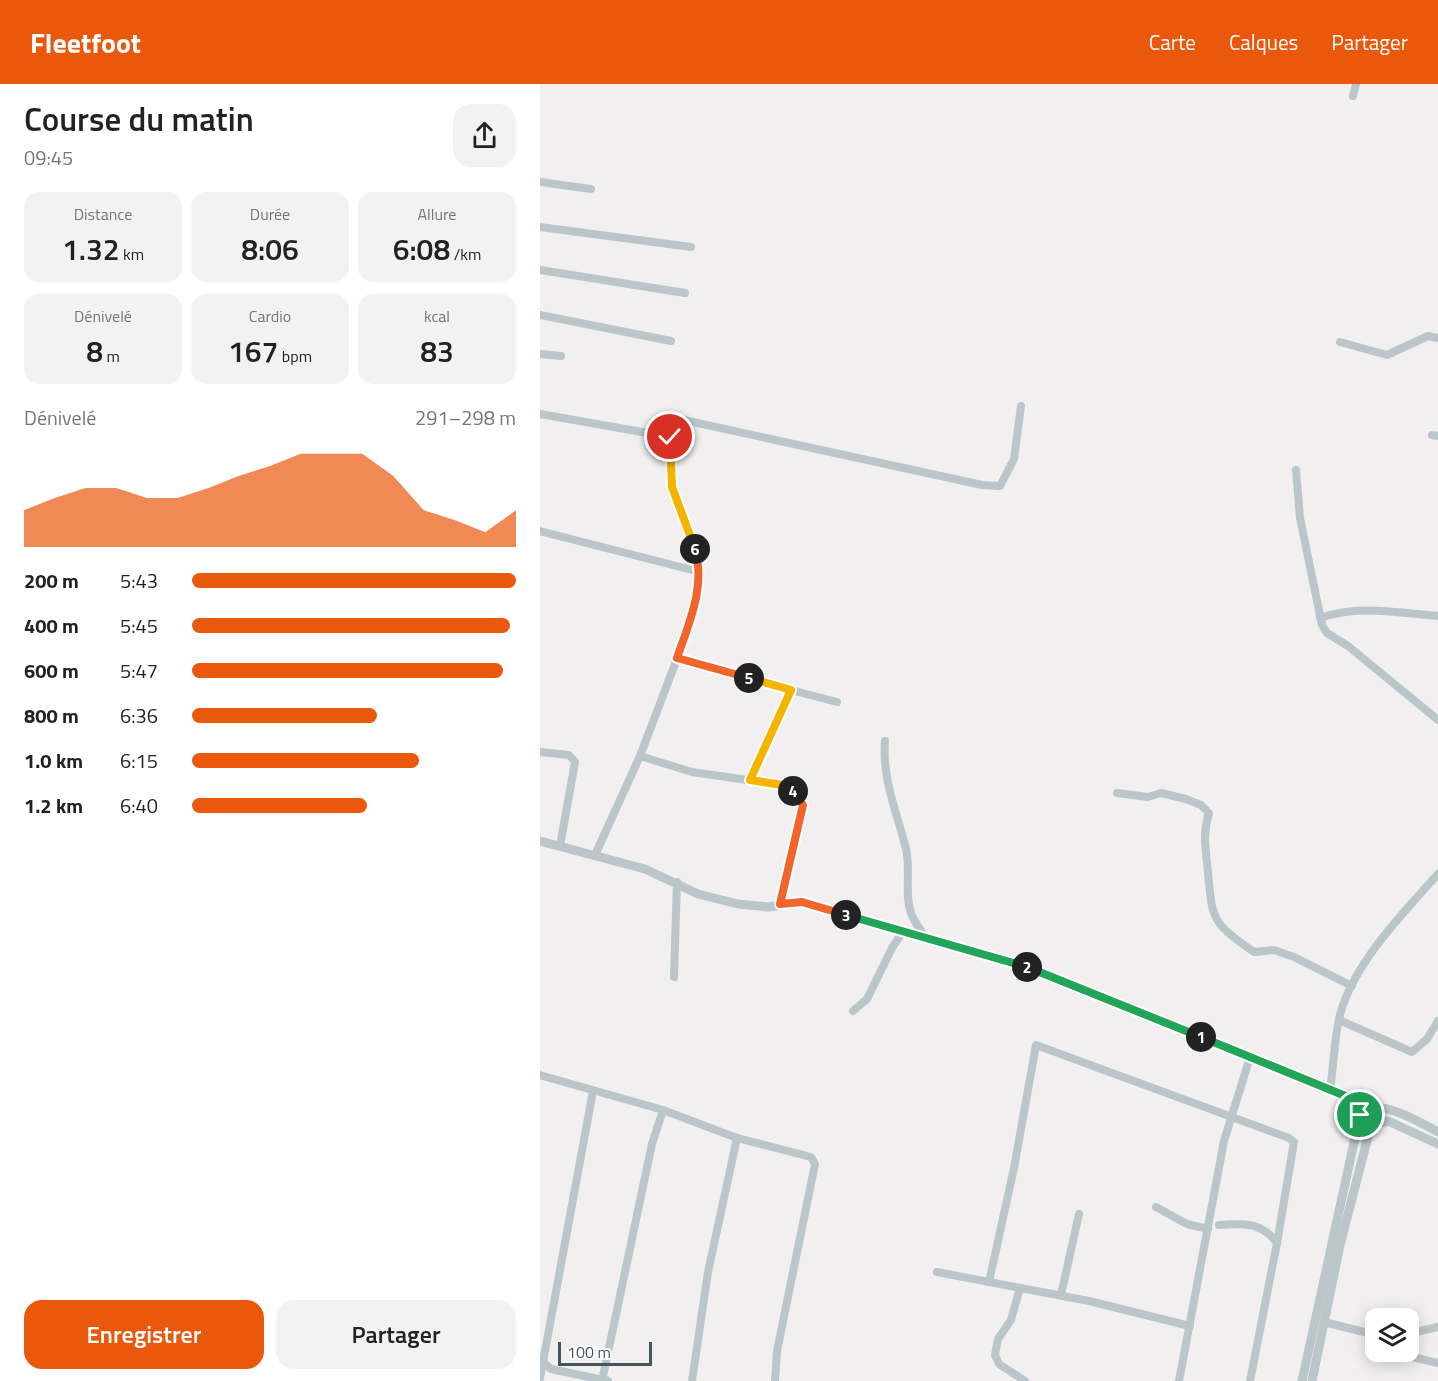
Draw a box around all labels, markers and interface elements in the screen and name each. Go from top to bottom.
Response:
text: Fleetfoot [30,21,141,64]
text: Carte [1149,26,1196,58]
text: Calques [1229,26,1298,58]
text: Partager [1331,26,1408,58]
text: Course du matin [24,94,254,144]
button: share [453,104,516,167]
text: 09:45 [24,142,73,173]
text: Distance [74,202,132,226]
text: Durée [250,202,290,226]
text: Allure [418,202,456,226]
text: 1.32 [62,226,120,272]
text: 8:06 [241,226,299,272]
text: 6:08 [393,226,450,272]
text: km [120,242,144,266]
text: /km [450,242,481,266]
text: Dénivelé [74,304,132,328]
text: Cardio [249,304,291,328]
text: kcal [424,304,450,328]
text: 8 [86,328,103,374]
text: 167 [228,328,278,374]
text: 83 [420,328,454,374]
text: m [103,344,120,368]
text: bpm [278,344,312,368]
text: Dénivelé [24,402,96,433]
text: 291–298 m [415,402,516,433]
pin [644,411,695,462]
icon: check [653,420,686,453]
pin: 6 [680,534,710,564]
text: 6 [691,537,699,561]
text: 200 m [24,565,79,596]
text: 5:43 [120,565,158,596]
text: 400 m [24,610,79,641]
text: 5:45 [120,610,158,641]
text: 600 m [24,655,79,686]
text: 5:47 [120,655,158,686]
pin: 5 [734,663,764,693]
text: 5 [745,666,753,690]
text: 800 m [24,700,79,731]
text: 6:36 [120,700,158,731]
text: 1.0 km [24,745,83,776]
text: 6:15 [120,745,158,776]
pin: 4 [778,776,808,806]
text: 4 [789,779,797,803]
text: 1.2 km [24,790,83,821]
text: 6:40 [120,790,158,821]
pin: 3 [831,900,861,930]
text: 3 [842,903,850,927]
pin: 2 [1012,952,1042,982]
text: 2 [1023,955,1031,979]
pin: 1 [1186,1022,1216,1052]
text: 1 [1197,1025,1205,1049]
pin [1334,1089,1385,1140]
icon: arrive [1343,1098,1376,1131]
button: Enregistrer [24,1300,264,1369]
button: Partager [276,1300,516,1369]
map controls [1365,1308,1419,1362]
button: layers [1365,1308,1419,1362]
scale bar [558,1339,652,1366]
text: 100 m [567,1340,611,1364]

